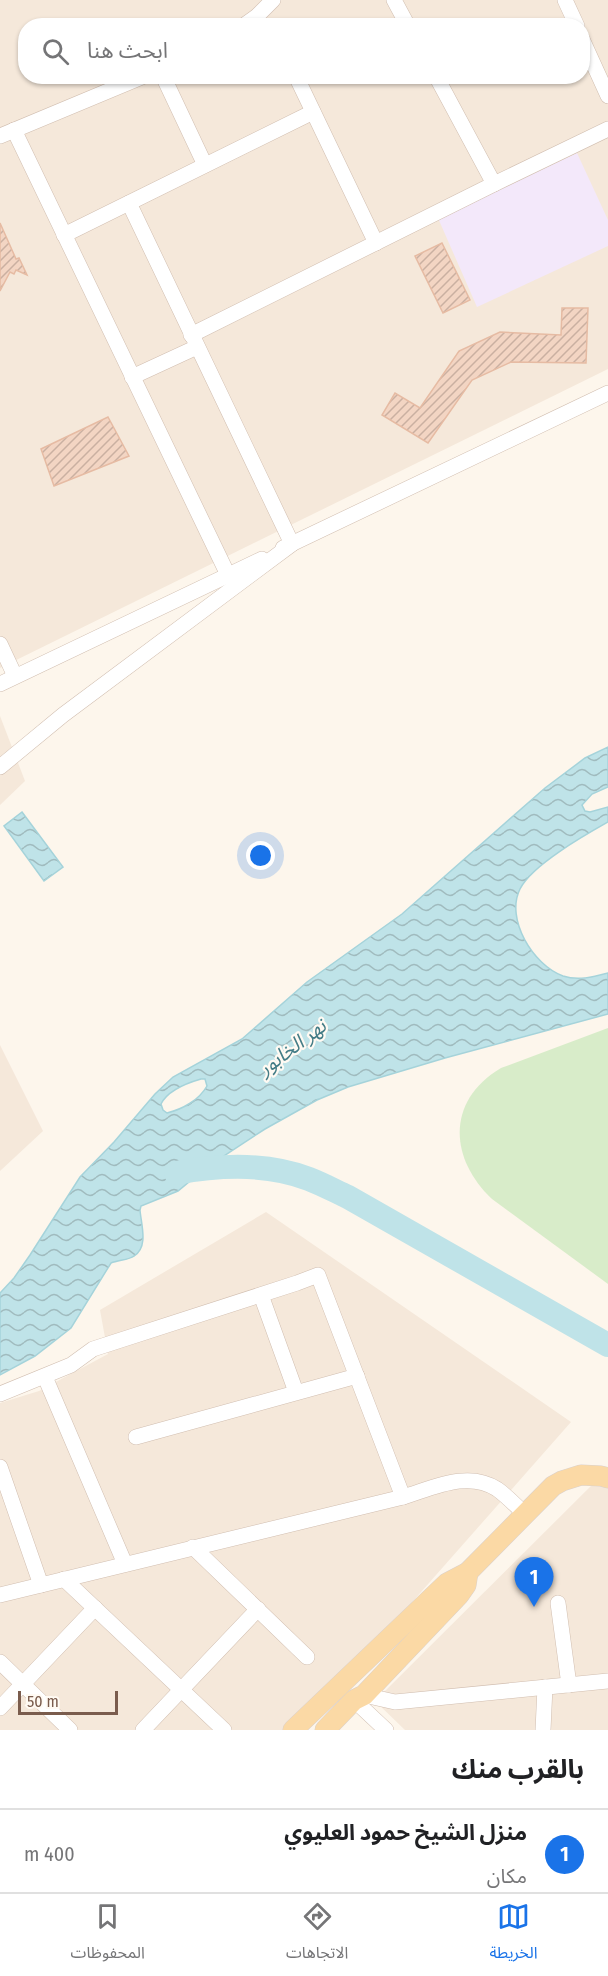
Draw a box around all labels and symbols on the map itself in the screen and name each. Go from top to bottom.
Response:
your location [246,841,275,870]
water label: نهر الخابور [252,1013,332,1081]
pin: 1 [514,1558,554,1607]
scale bar [18,1688,118,1716]

